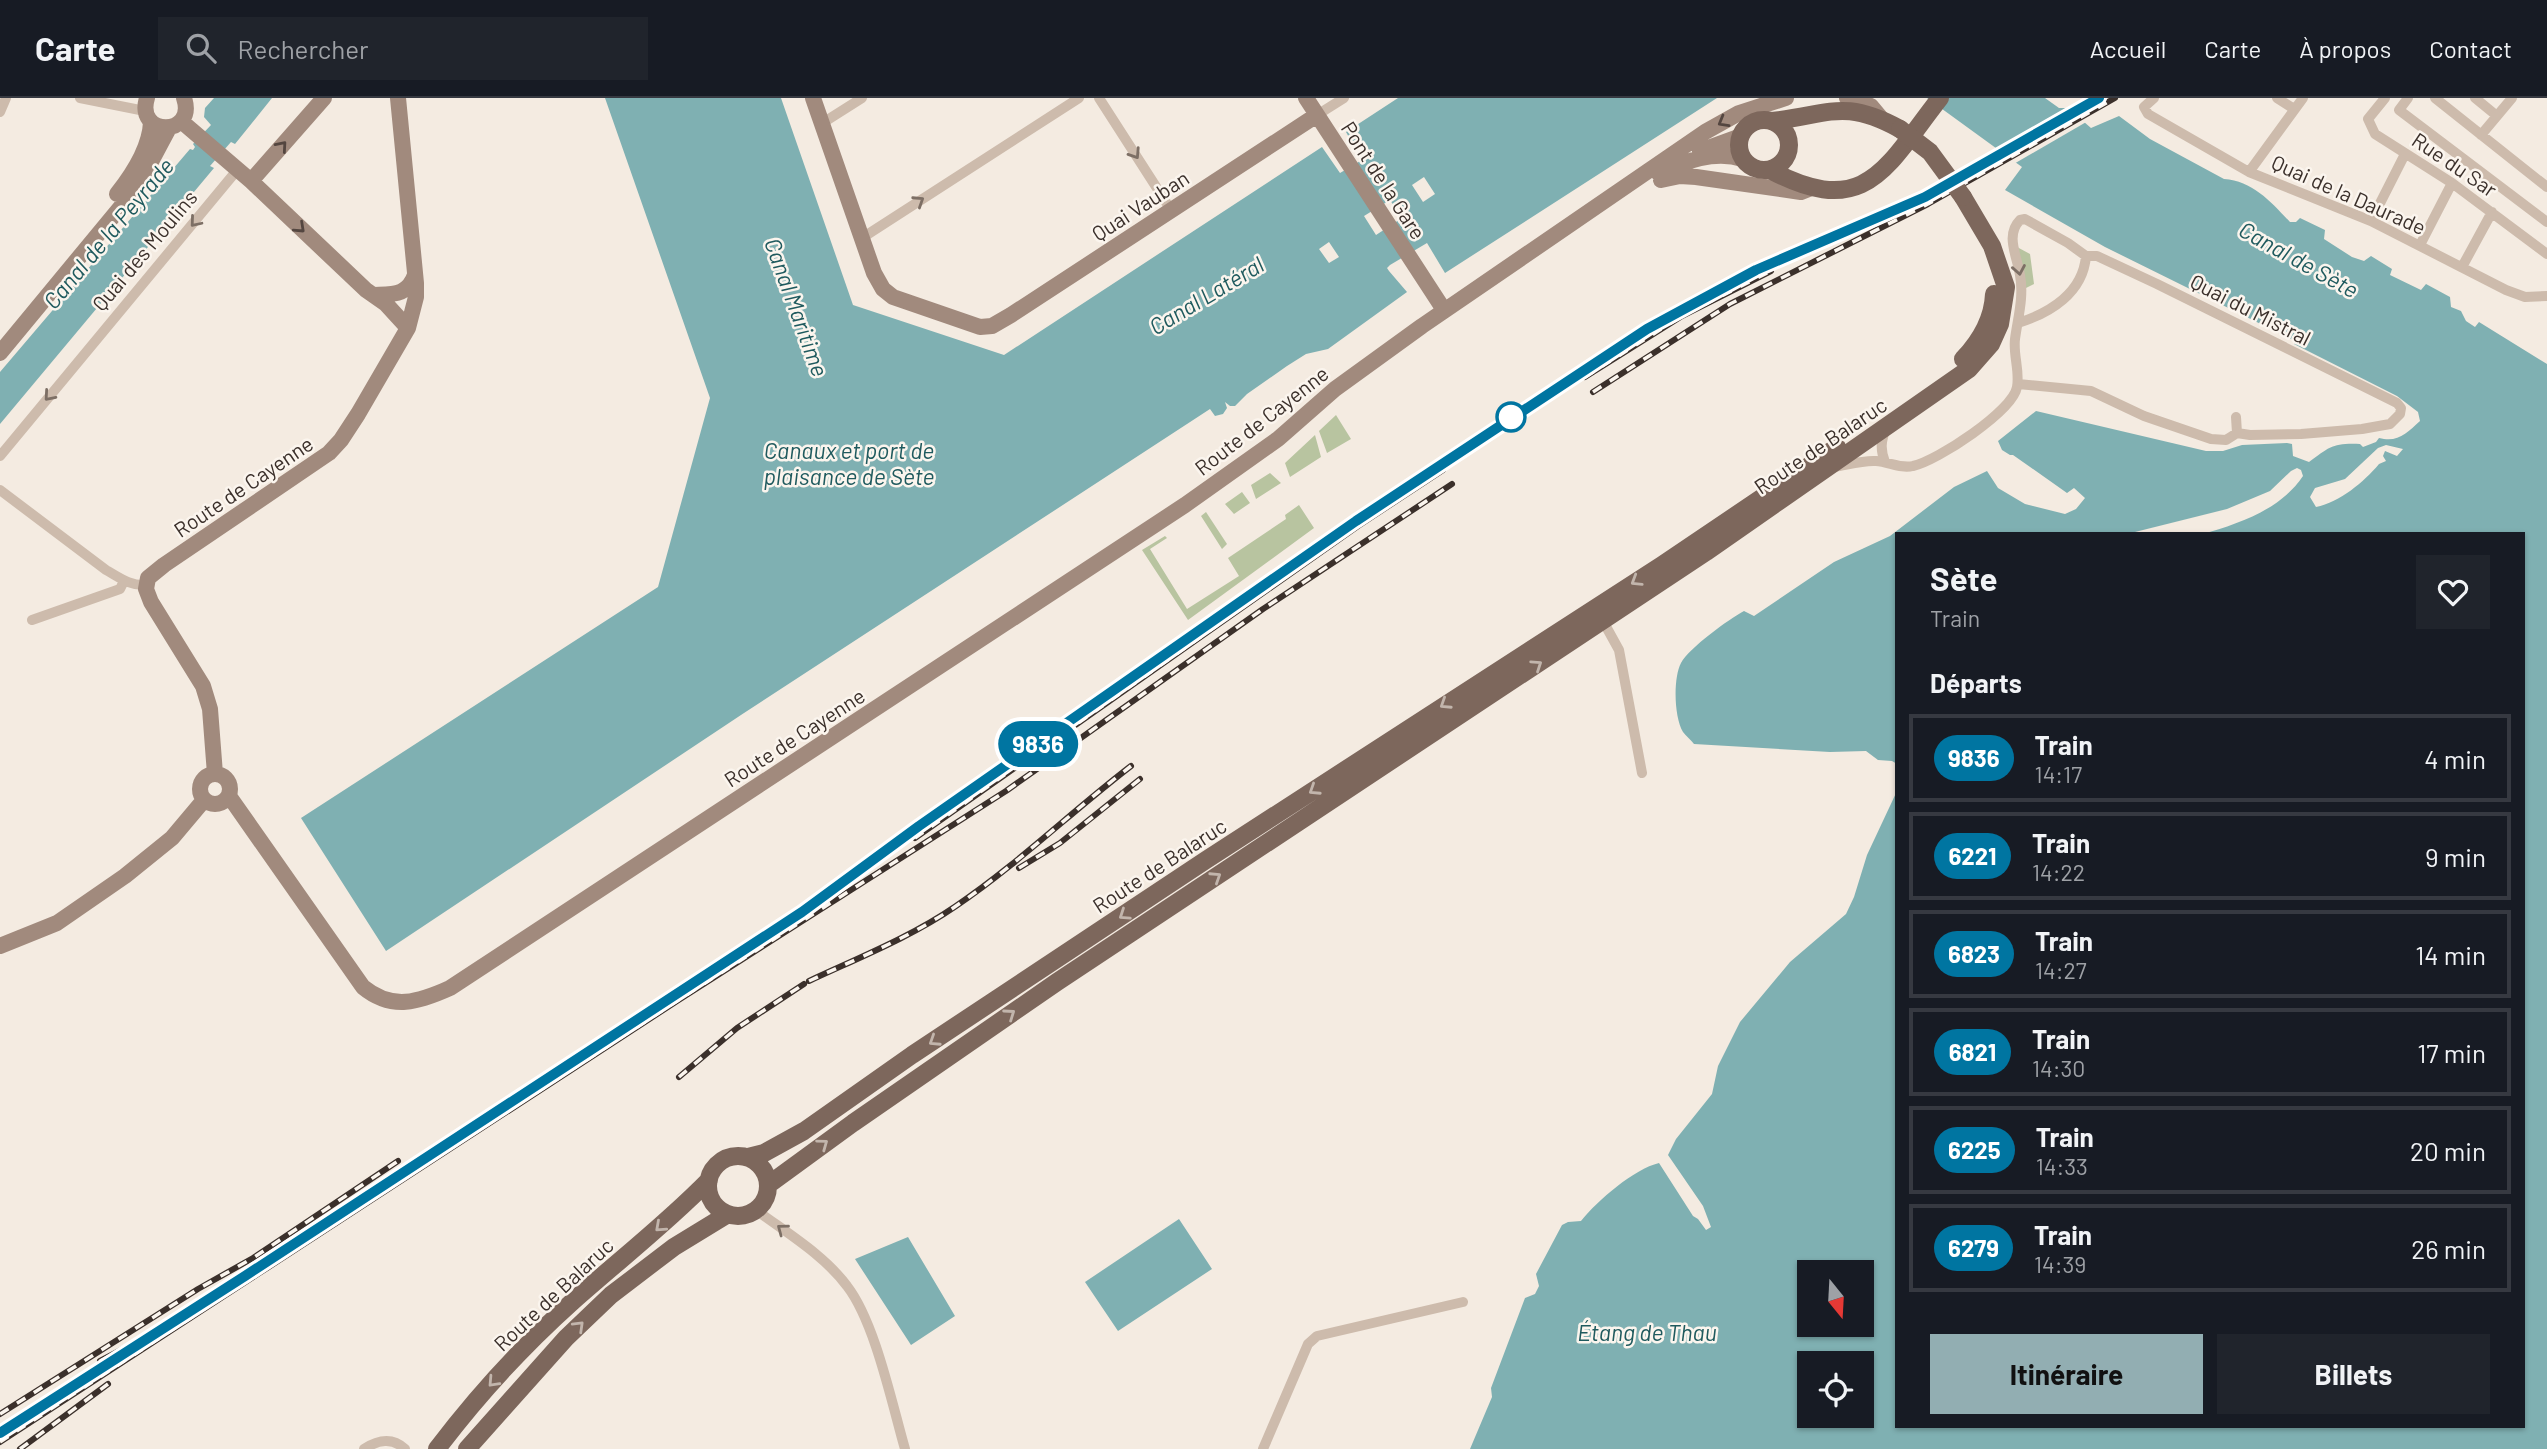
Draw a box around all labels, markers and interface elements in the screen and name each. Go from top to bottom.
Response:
search box [158,17,648,80]
text: Carte [35,28,116,68]
icon: search [182,29,220,67]
text: Rechercher [238,33,368,64]
text: Accueil [2090,34,2166,63]
text: Carte [2204,34,2261,63]
text: À propos [2299,34,2391,63]
text: Contact [2429,34,2512,63]
one-way arrow [1718,114,1730,127]
street label: Pont de la Gare [1337,116,1431,244]
street label: Rue du Sar [2408,127,2502,202]
one-way arrow [274,142,287,154]
one-way arrow [1127,146,1140,159]
street label: Quai de la Daurade [2268,149,2430,239]
water label: Canal de la Peyrade [37,152,179,314]
street label: Quai Vauban [1087,164,1193,246]
street label: Quai des Moulins [86,185,202,315]
one-way arrow [911,197,924,210]
one-way arrow [191,214,203,227]
water label: Canal de Sète [2234,215,2364,303]
one-way arrow [292,219,305,232]
water label: Canal Maritime [759,234,835,380]
water label: Canal Latéral [1144,250,1268,340]
one-way arrow [2011,264,2026,276]
street label: Quai du Mistral [2187,268,2315,350]
street label: Route de Cayenne [1189,360,1333,480]
one-way arrow [45,388,57,401]
street label: Route de Balaruc [1749,392,1891,498]
unlabelled marker [1496,402,1526,432]
street label: Route de Cayenne [169,430,317,542]
water label: Canaux et port de plaisance de Sète [764,436,934,490]
button: heart [2416,555,2490,629]
text: Sète [1930,558,1998,598]
one-way arrow [1631,573,1644,586]
text: Train [1930,604,1980,632]
one-way arrow [1529,661,1542,673]
text: Départs [1930,667,2022,698]
street label: Route de Cayenne [719,682,869,792]
one-way arrow [1440,696,1453,709]
line badge: 9836 [989,721,1087,767]
text: 9836 [1012,729,1064,758]
text: Train [2035,729,2093,760]
text: 9836 [1948,743,2000,772]
text: 4 min [2424,743,2486,774]
text: 14:17 [2035,760,2082,788]
one-way arrow [1308,782,1321,795]
street label: Route de Balaruc [1088,813,1230,917]
text: Train [2032,827,2090,858]
text: 6221 [1948,841,1997,870]
text: 9 min [2425,841,2486,872]
text: 14:22 [2032,858,2085,886]
one-way arrow [1208,873,1221,886]
one-way arrow [1118,907,1131,920]
text: Train [2035,925,2093,956]
text: 6823 [1948,939,2000,968]
text: 14 min [2415,939,2486,970]
text: 14:27 [2035,956,2087,984]
one-way arrow [1002,1010,1015,1022]
text: Train [2032,1023,2090,1054]
one-way arrow [929,1032,942,1045]
text: 6821 [1949,1037,1996,1066]
text: 17 min [2417,1037,2486,1068]
text: 14:30 [2032,1054,2085,1082]
text: Train [2036,1121,2094,1152]
text: 6225 [1948,1135,2001,1164]
text: 20 min [2410,1135,2486,1166]
one-way arrow [815,1140,828,1153]
text: 14:33 [2036,1152,2088,1180]
one-way arrow [655,1219,668,1232]
text: Train [2034,1219,2092,1250]
one-way arrow [777,1225,789,1238]
street label: Route de Balaruc [488,1232,618,1356]
text: 6279 [1948,1233,1999,1262]
text: 26 min [2411,1233,2486,1264]
text: 14:39 [2034,1250,2086,1278]
north arrow [1797,1260,1874,1337]
map controls [1797,1260,1874,1428]
water label: Étang de Thau [1577,1318,1717,1346]
one-way arrow [571,1322,584,1335]
button: Itinéraire [1930,1334,2203,1414]
button: Billets [2217,1334,2490,1414]
button: locate [1797,1351,1874,1428]
one-way arrow [489,1374,501,1387]

